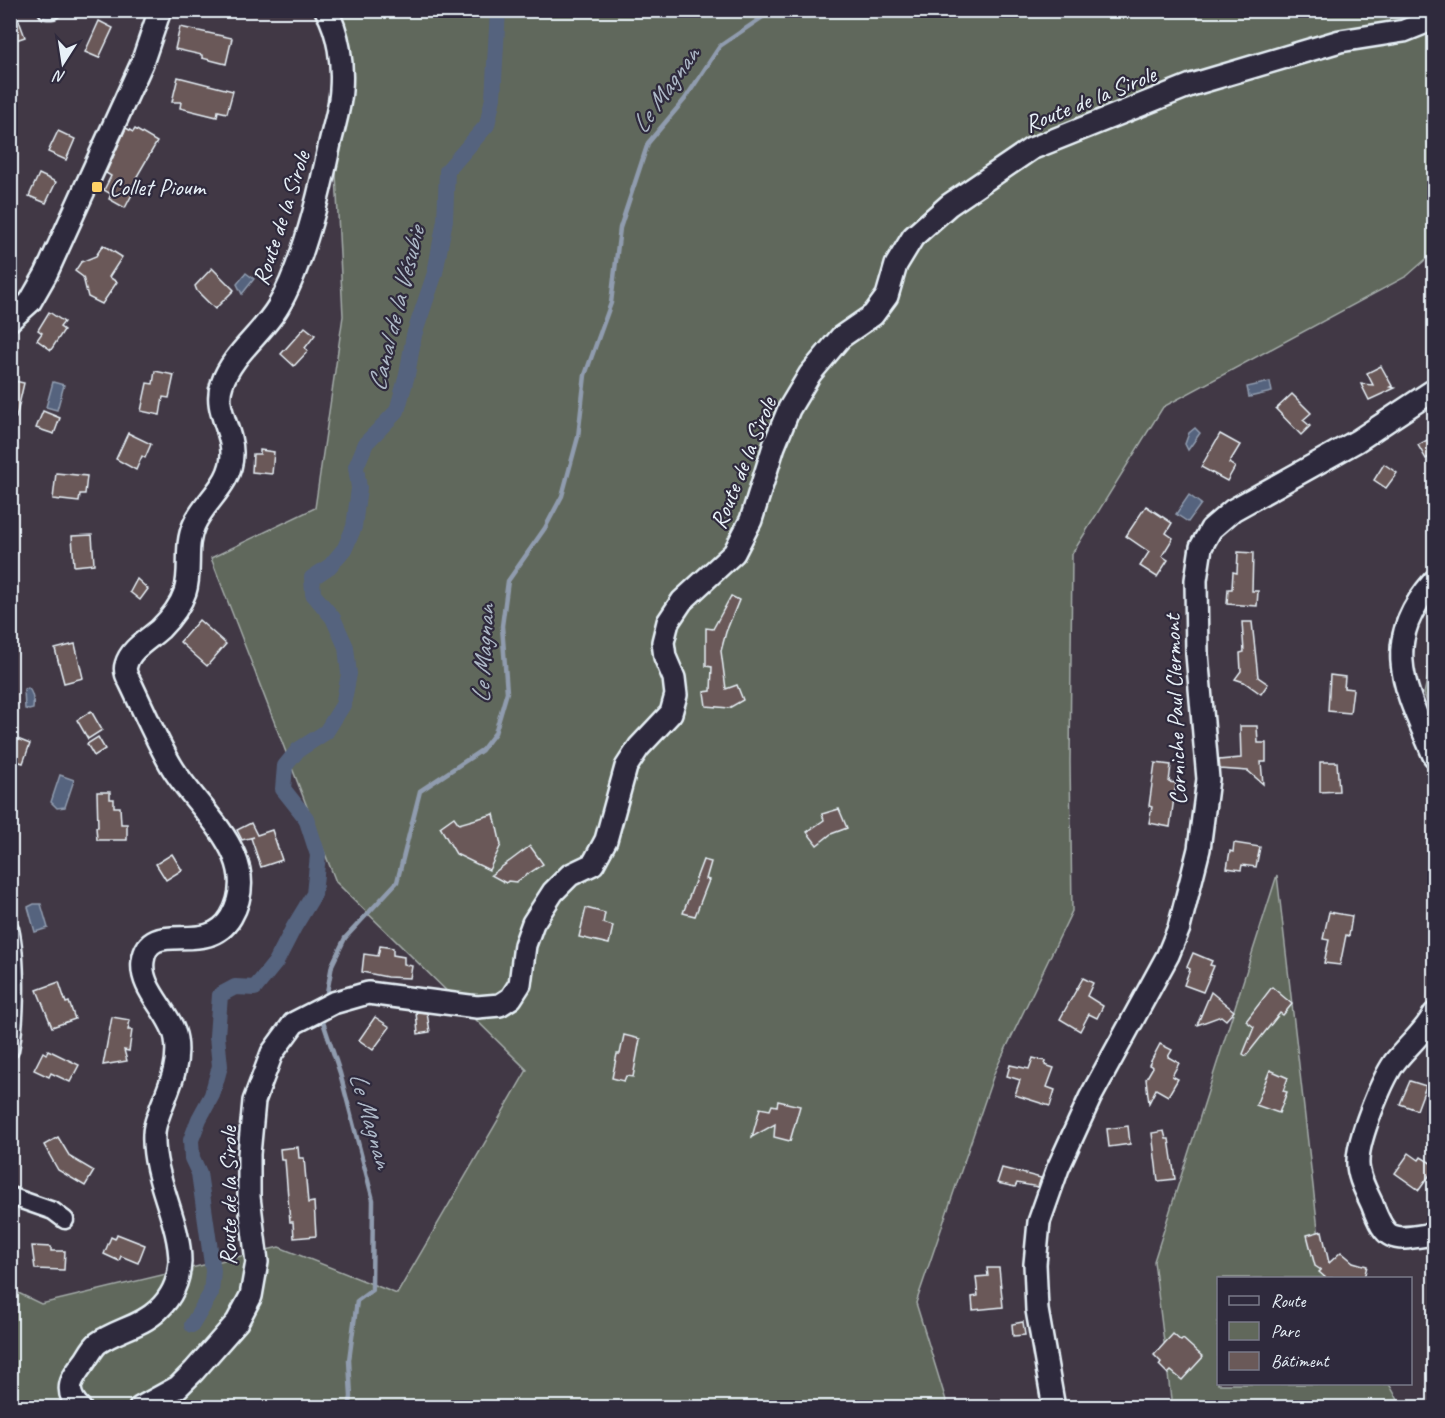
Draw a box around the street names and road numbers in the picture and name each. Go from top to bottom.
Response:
street label: Route de la Sirole [1020,58,1162,139]
street label: Route de la Sirole [245,145,317,289]
street label: Route de la Sirole [703,391,784,533]
street label: Corniche Paul Clermont [1157,612,1193,806]
street label: Route de la Sirole [213,1124,243,1266]

